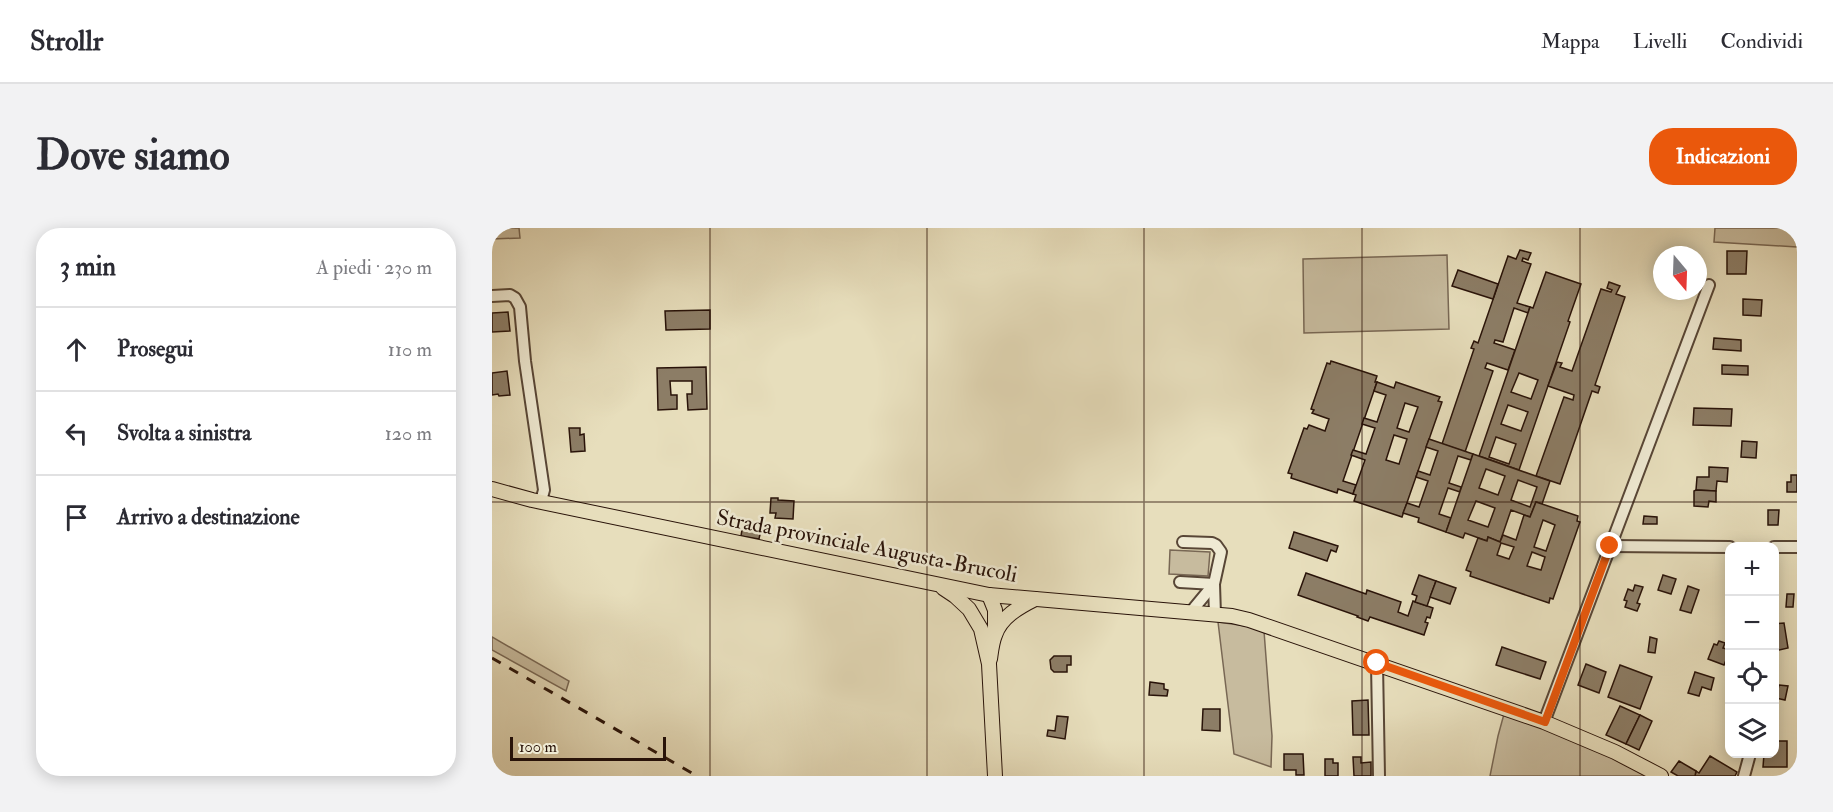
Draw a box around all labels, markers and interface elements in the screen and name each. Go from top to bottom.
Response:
text: Strollr [30,24,103,59]
text: Mappa [1541,28,1600,55]
text: Livelli [1633,28,1687,55]
text: Condividi [1720,28,1803,55]
button: Indicazioni [1649,128,1797,185]
text: Dove siamo [36,130,230,182]
north arrow [1653,246,1707,300]
text: 3 min [60,251,116,283]
text: A piedi · 230 m [316,255,432,280]
icon: ahead [60,333,93,366]
text: Prosegui [117,335,193,363]
text: 110 m [388,337,432,362]
icon: left [60,417,93,450]
text: Svolta a sinistra [117,419,251,447]
text: 120 m [385,421,432,446]
icon: arrive [60,501,93,534]
text: Arrivo a destinazione [117,503,300,531]
street label: Strada provinciale Augusta-Brucoli [714,503,1020,590]
route end [1596,532,1622,558]
map controls [1725,542,1779,758]
button: + [1725,542,1779,596]
button: − [1725,596,1779,650]
route start [1363,649,1389,675]
button: locate [1725,650,1779,704]
button: layers [1725,704,1779,758]
scale bar [510,734,666,762]
text: 100 m [519,737,557,757]

